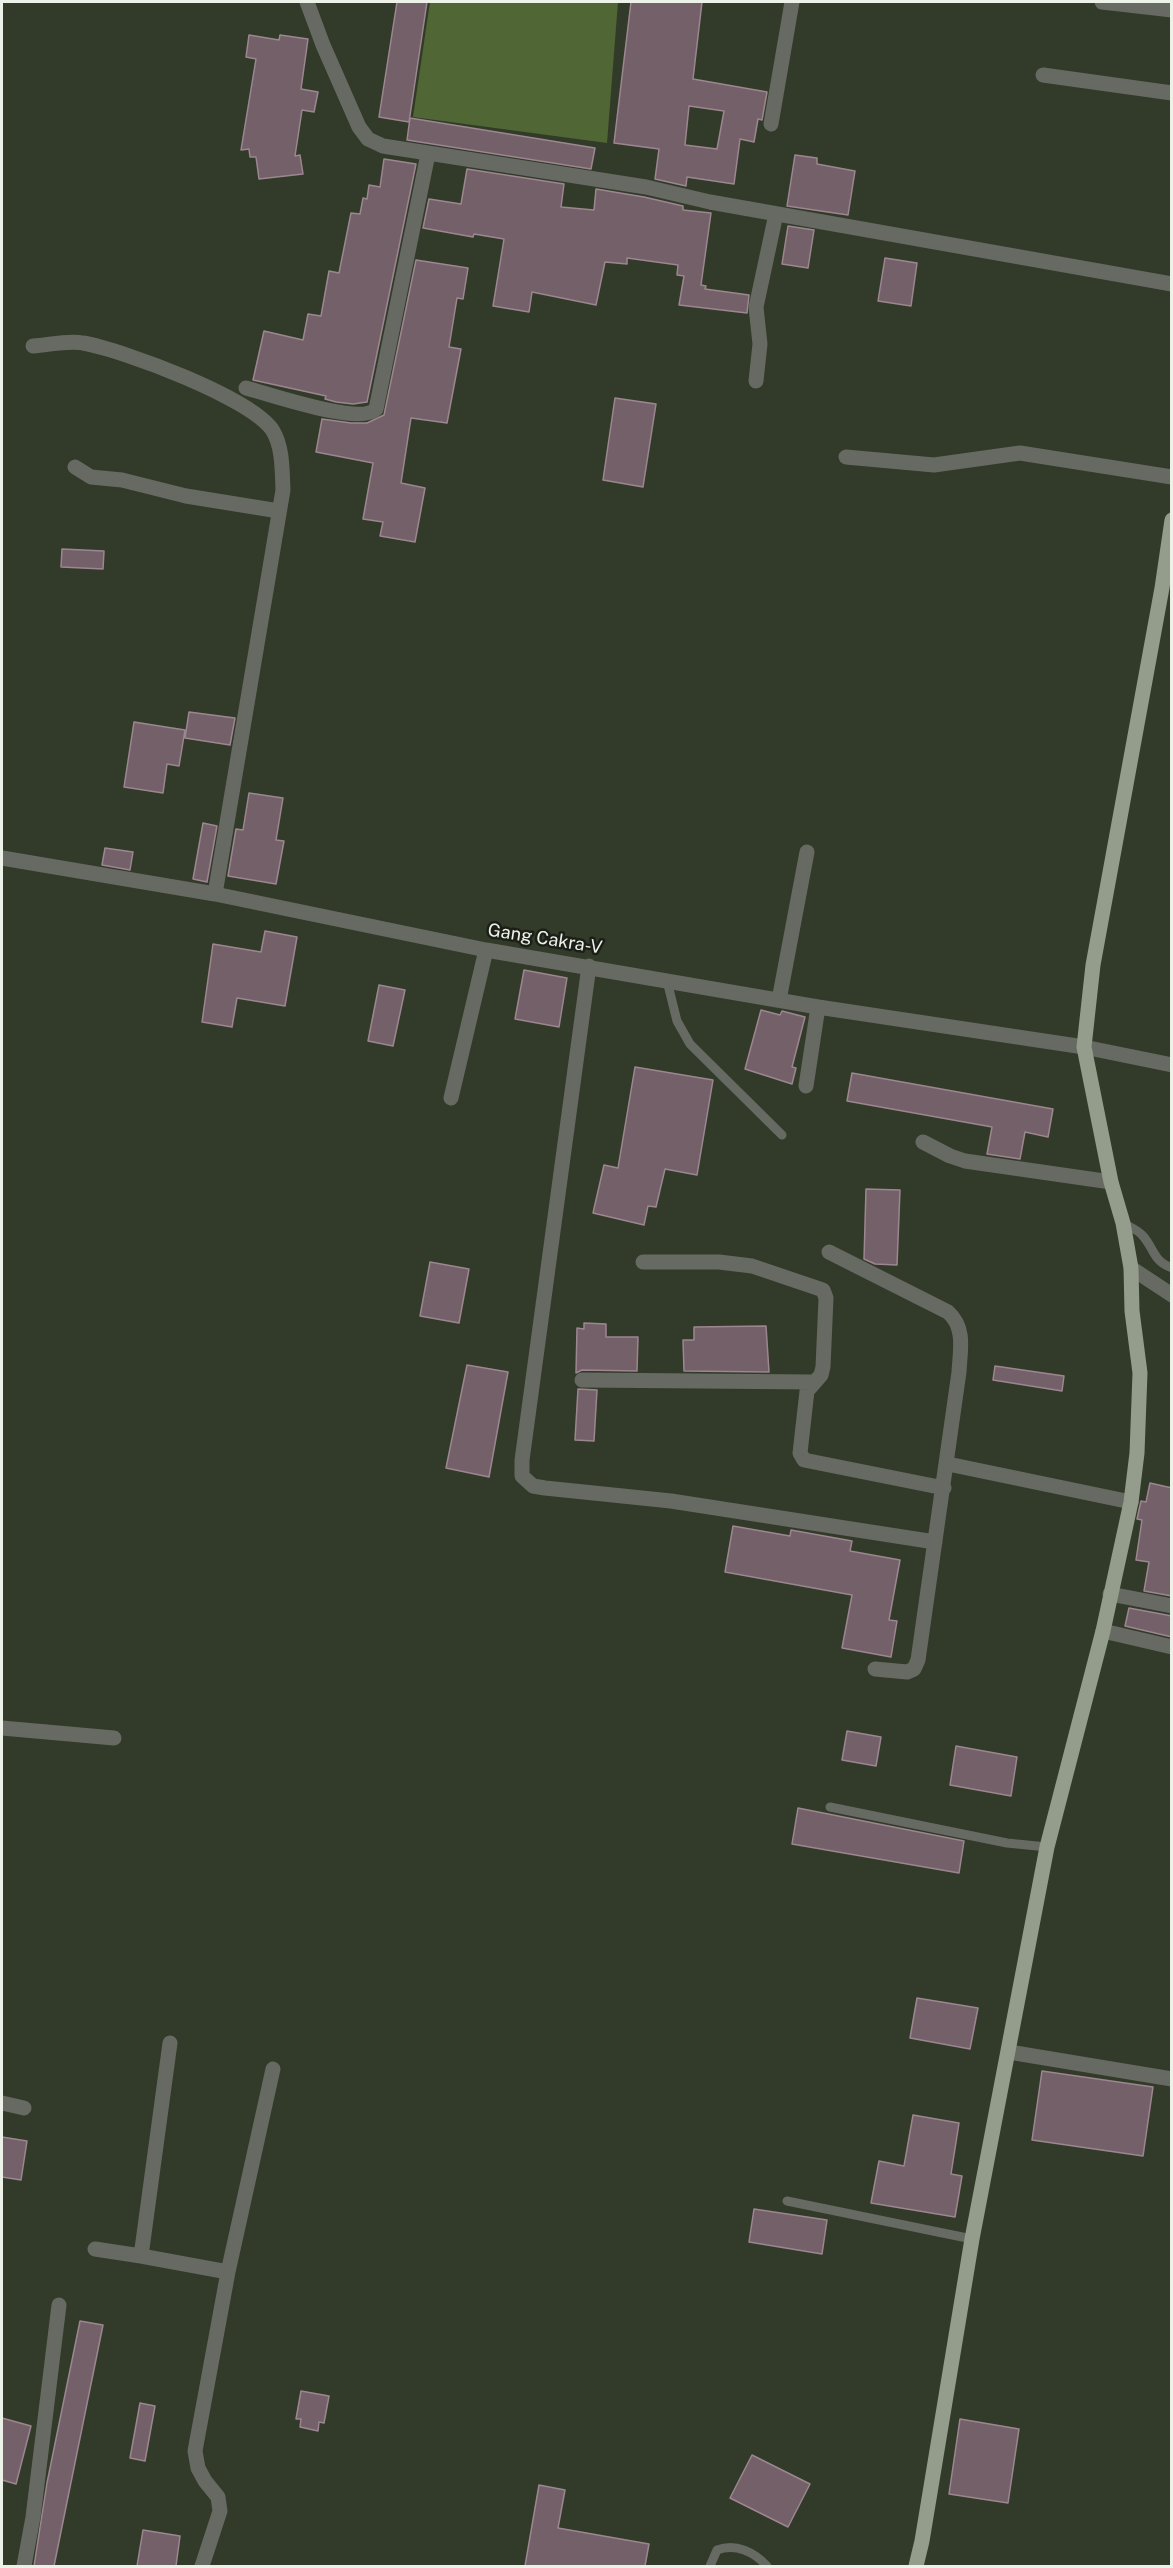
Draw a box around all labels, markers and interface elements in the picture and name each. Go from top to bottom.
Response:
street label: Gang Cakra-V [486,919,604,959]

